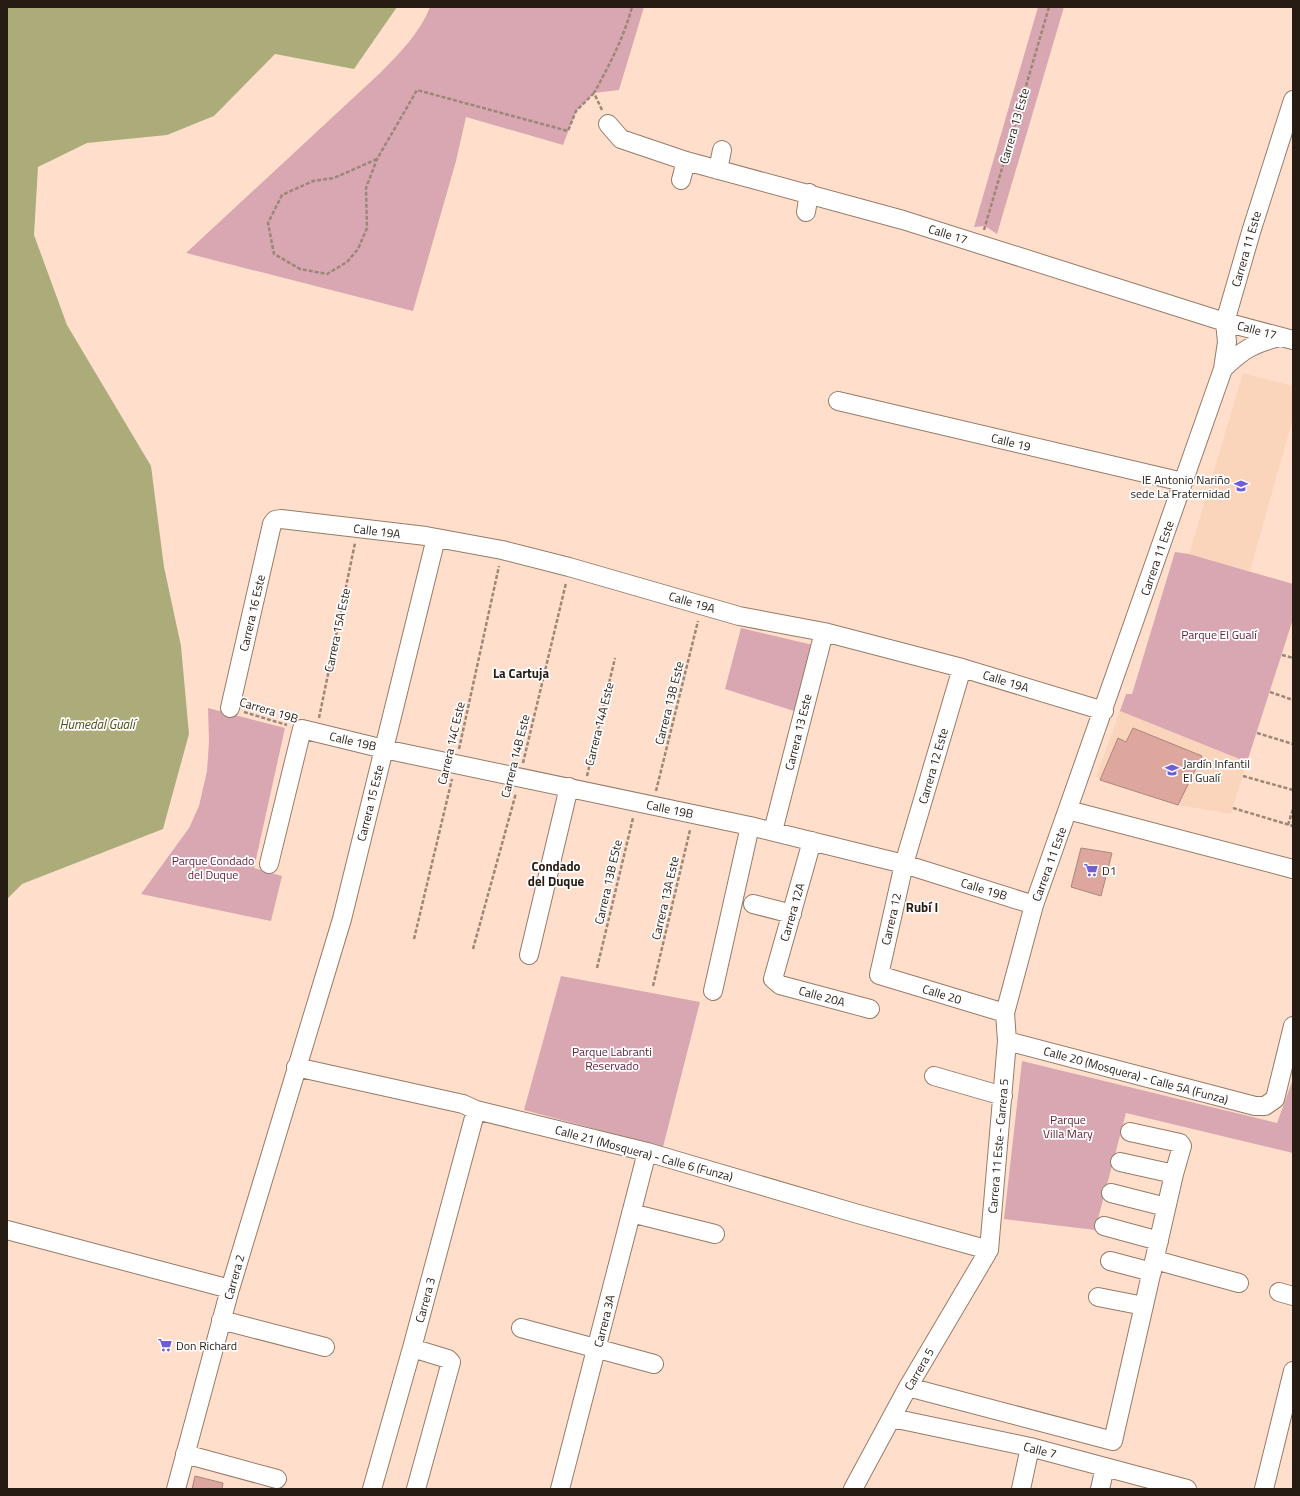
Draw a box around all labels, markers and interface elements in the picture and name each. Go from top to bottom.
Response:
street label: Carrera 13 Este [994,86,1034,166]
street label: Carrera 11 Este [1226,209,1266,289]
street label: Calle 17 [926,219,970,249]
street label: Calle 17 [1235,316,1279,344]
street label: Calle 19 [989,428,1033,456]
place label: IE Antonio Nariño sede La Fraternidad [1130,470,1230,503]
school or university icon: IE Antonio Nariño sede La Fraternidad [1233,478,1249,494]
street label: Carrera 11 Este [1135,518,1179,598]
street label: Calle 19A [352,519,402,543]
street label: Carrera 16 Este [234,573,270,653]
street label: Carrera 15A Este [319,586,355,674]
street label: Calle 19A [667,586,717,618]
park label: Parque El Gualí [1181,625,1258,644]
street label: Carrera 13B Este [649,659,689,747]
district label: La Cartuja [493,663,549,683]
street label: Calle 19A [981,665,1031,697]
street label: Carrera 14A Este [579,680,619,768]
street label: Carrera 19B [237,692,301,728]
street label: Carrera 13 Este [779,692,817,772]
street label: Carrera 14C Este [432,700,470,786]
street label: Carrera 14B Este [495,712,535,800]
water label: Humedal Gualí [59,714,138,734]
street label: Calle 19B [328,726,378,756]
street label: Carrera 12 Este [913,726,953,806]
place label: Jardín Infantil El Gualí [1183,754,1250,787]
school or university icon: Jardín Infantil El Gualí [1164,762,1180,778]
street label: Carrera 15 Este [351,763,389,843]
street label: Calle 19B [645,795,695,823]
street label: Carrera 11 Este [1027,824,1071,904]
street label: Carrera 13B ESte [589,838,627,926]
park label: Parque Condado del Duque [172,851,254,884]
street label: Carrera 13A Este [646,854,684,942]
district label: Condado del Duque [528,856,585,891]
place label: D1 [1102,861,1116,880]
supermarket icon: D1 [1083,862,1099,878]
street label: Calle 19B [958,873,1010,905]
street label: Carrera 12A [775,880,809,944]
street label: Carrera 12 [876,891,906,947]
district label: Rubí I [906,897,938,917]
street label: Calle 20 [920,979,964,1009]
street label: Calle 20A [797,981,847,1011]
street label: Calle 20 (Mosquera) - Calle 5A (Funza) [1041,1041,1231,1109]
park label: Parque Labranti Reservado [572,1042,652,1075]
street label: Carrera 11 Este - Carrera 5 [983,1078,1013,1214]
park label: Parque Villa Mary [1043,1110,1093,1143]
street label: Calle 21 (Mosquera) - Calle 6 (Funza) [553,1120,735,1186]
street label: Carrera 2 [218,1252,250,1302]
street label: Carrera 3 [410,1275,440,1325]
street label: Carrera 3A [588,1293,620,1349]
place label: Don Richard [176,1336,237,1355]
supermarket icon: Don Richard [157,1337,173,1353]
street label: Carrera 5 [899,1344,939,1394]
street label: Calle 7 [1021,1437,1059,1463]

